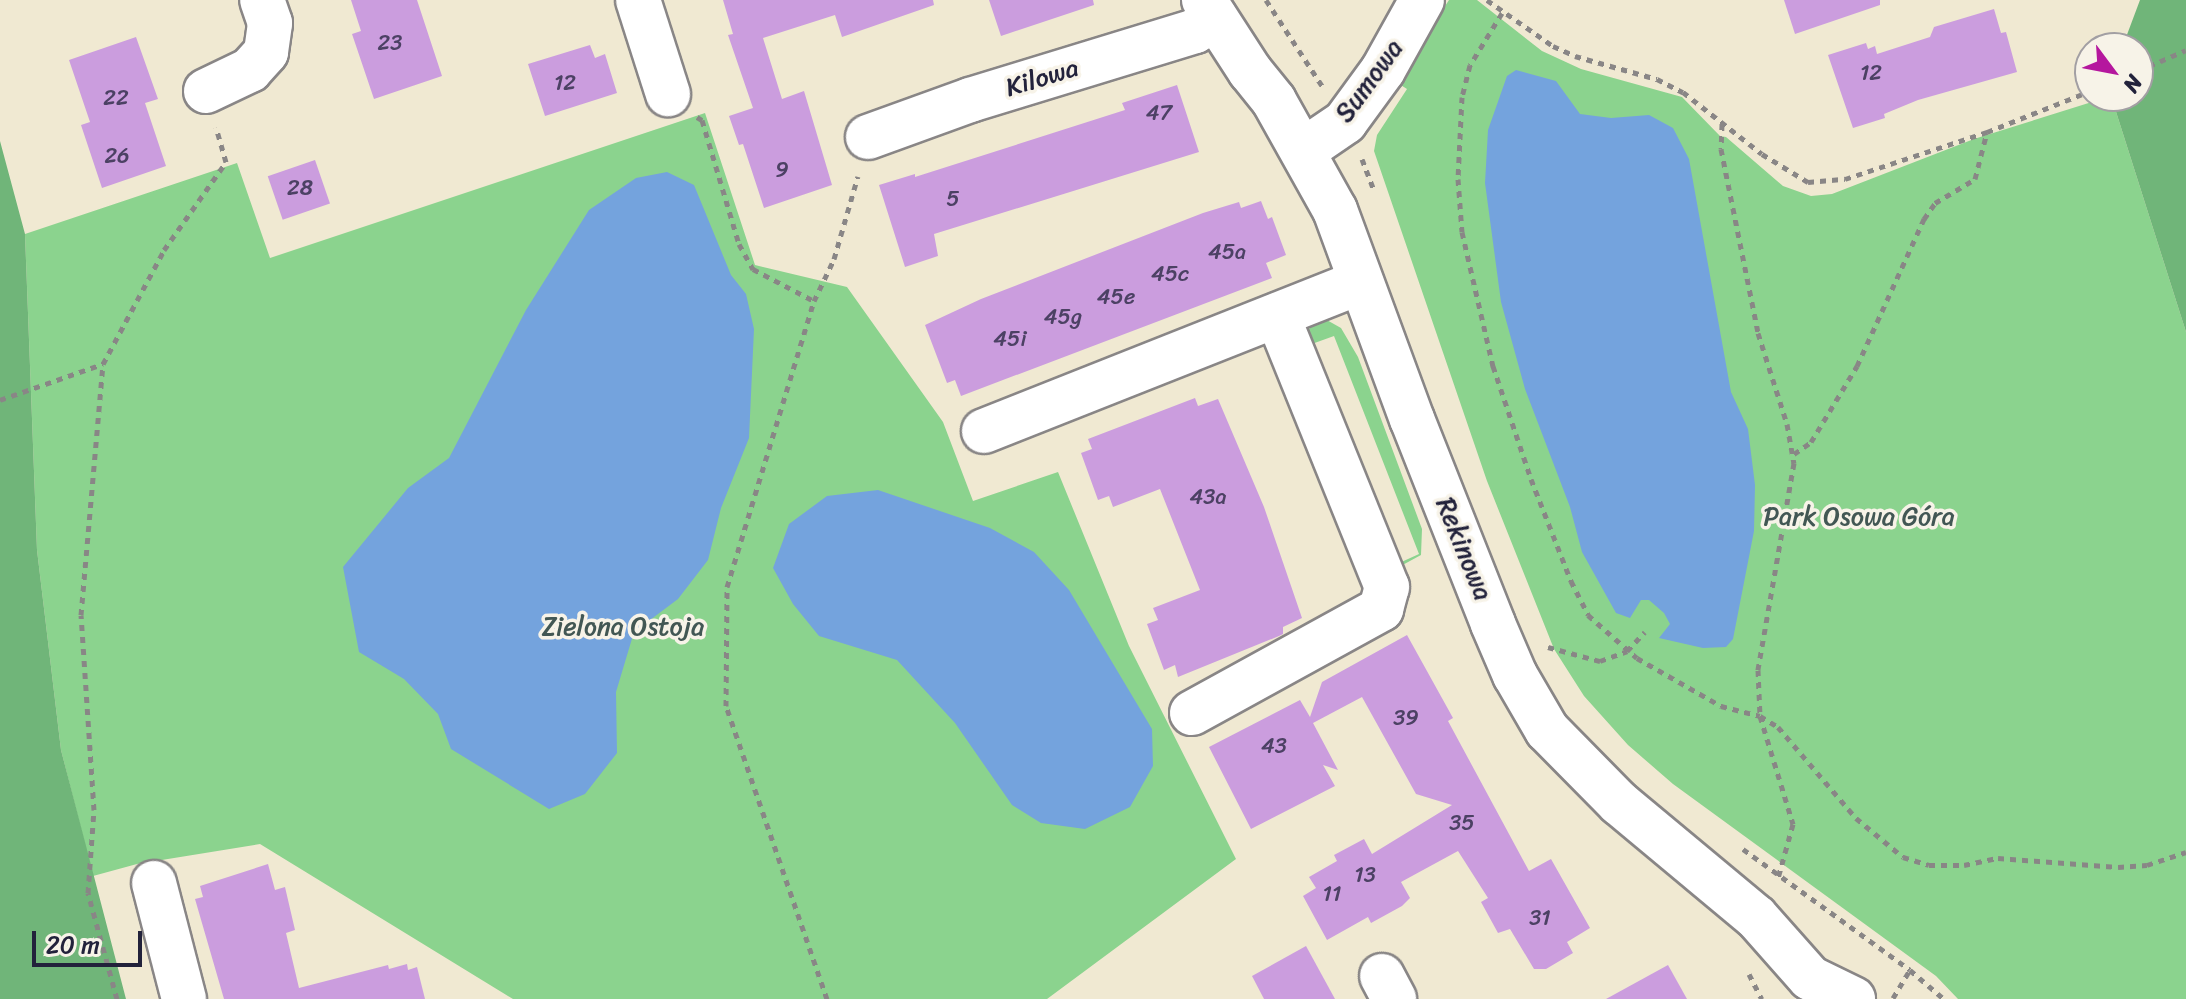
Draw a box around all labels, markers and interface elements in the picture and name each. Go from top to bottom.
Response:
house number: 23 [378,30,402,56]
north arrow [2074,32,2154,112]
street label: Sumowa [1329,34,1409,128]
street label: Kilowa [1002,52,1082,104]
house number: 12 [1860,60,1882,86]
text: N [2113,67,2154,101]
house number: 12 [554,70,576,96]
house number: 22 [103,85,129,111]
house number: 47 [1146,100,1172,126]
house number: 26 [104,143,130,169]
house number: 9 [775,157,789,183]
house number: 28 [287,175,313,201]
house number: 5 [946,186,960,212]
house number: 45a [1208,239,1246,265]
house number: 45c [1151,261,1189,287]
house number: 45e [1097,284,1135,310]
house number: 45g [1044,304,1082,330]
house number: 45i [993,326,1027,352]
house number: 43a [1190,484,1226,510]
street label: Rekinowa [1429,493,1499,605]
park label: Park Osowa Góra [1763,501,1955,533]
park label: Zielona Ostoja [542,611,704,643]
house number: 39 [1393,705,1419,731]
house number: 43 [1261,733,1287,759]
house number: 35 [1449,810,1475,836]
house number: 13 [1354,862,1376,888]
house number: 11 [1323,881,1341,907]
house number: 31 [1529,905,1551,931]
scale bar [36,915,146,965]
text: 20 m [46,924,100,966]

